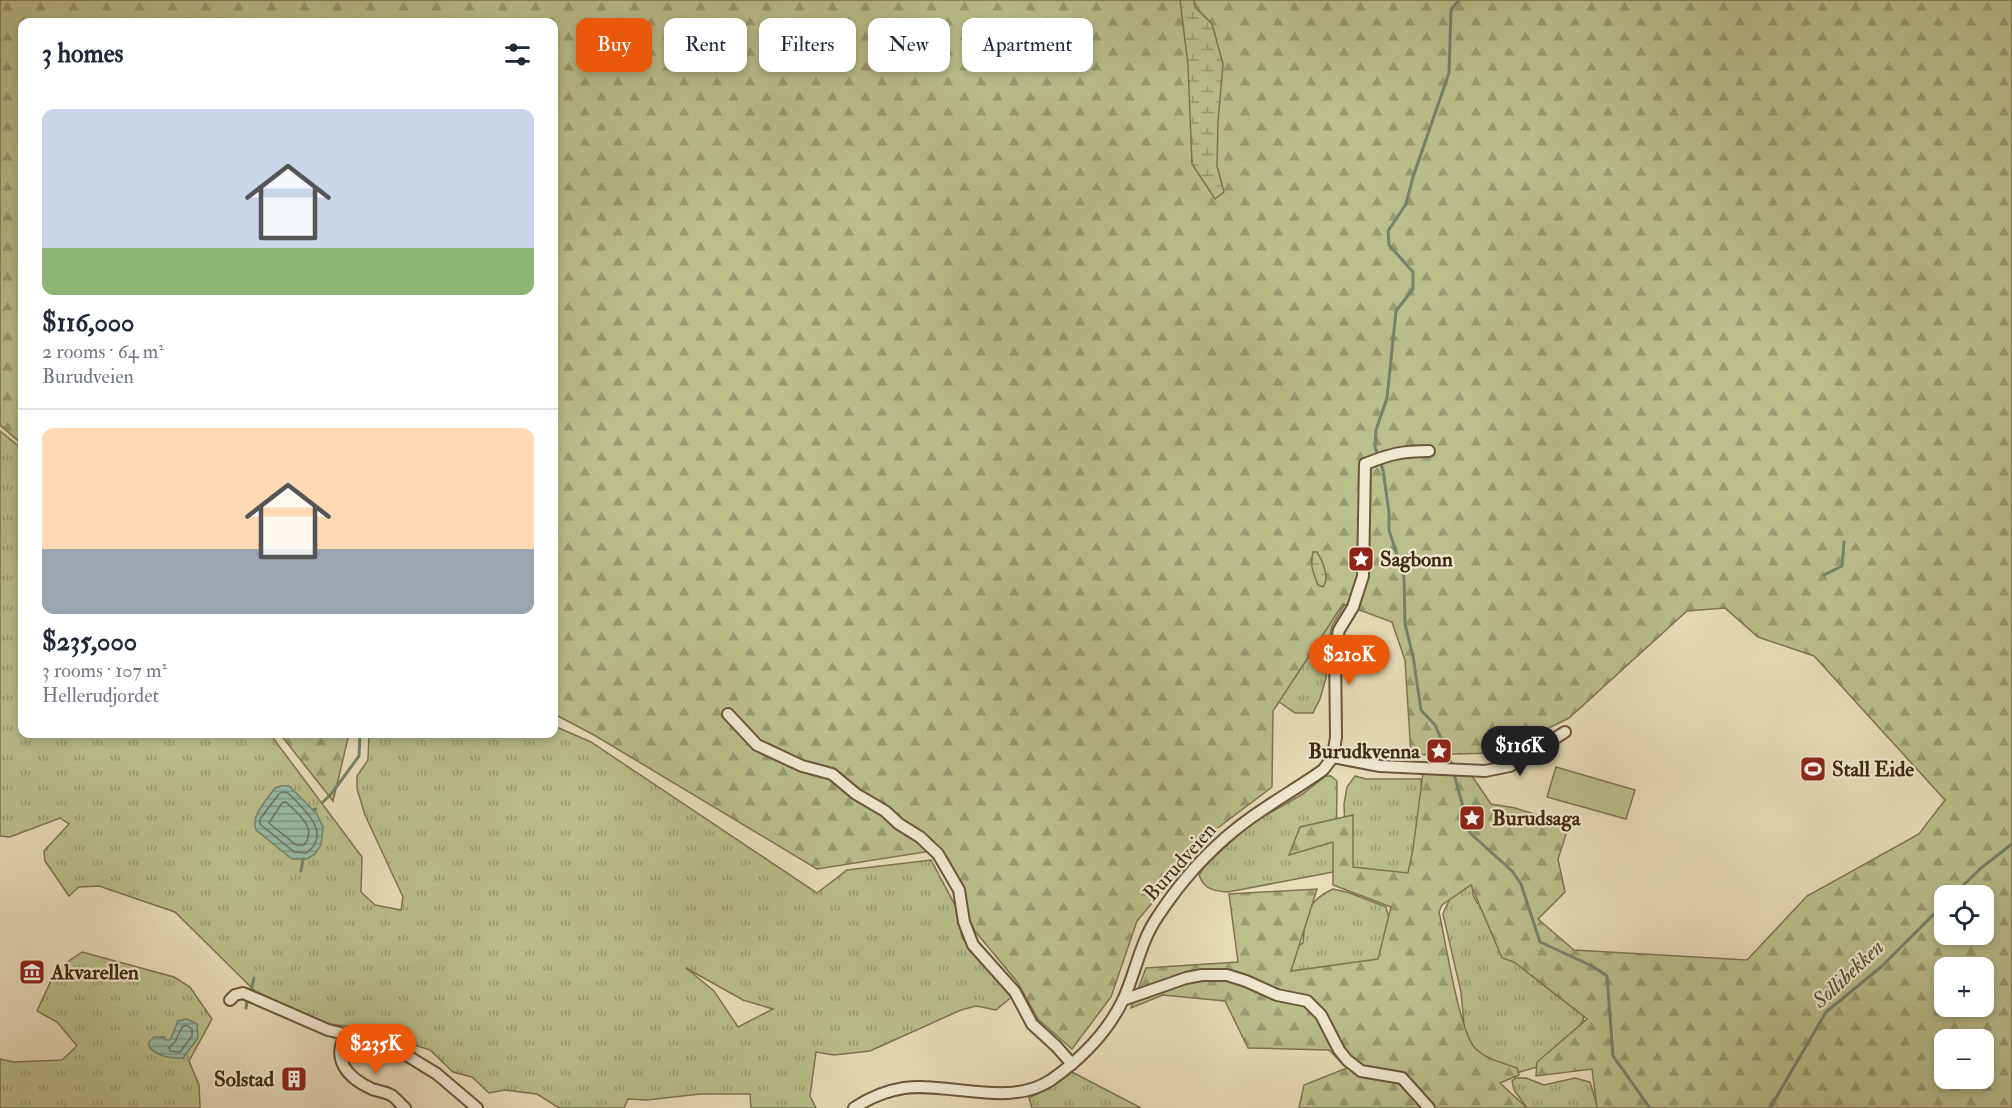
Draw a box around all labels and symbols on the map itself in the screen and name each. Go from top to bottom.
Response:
place icon: Sagbonn [1346,544,1376,574]
place label: Sagbonn [1380,546,1453,573]
pin: $210K [1307,635,1391,686]
pin: $116K [1478,726,1562,777]
place icon: Burudkvenna [1424,736,1454,766]
place label: Burudkvenna [1308,738,1421,765]
sports icon: Stall Eide [1798,754,1828,784]
place label: Stall Eide [1832,756,1914,783]
place icon: Burudsaga [1457,803,1487,833]
place label: Burudsaga [1492,805,1582,832]
street label: Burudveien [1138,817,1222,907]
water label: Sollibekken [1805,934,1890,1015]
museum icon: Akvarellen [17,957,47,987]
place label: Akvarellen [50,959,139,986]
pin: $235K [334,1024,418,1075]
building icon: Solstad [279,1064,309,1094]
place label: Solstad [214,1066,275,1093]

